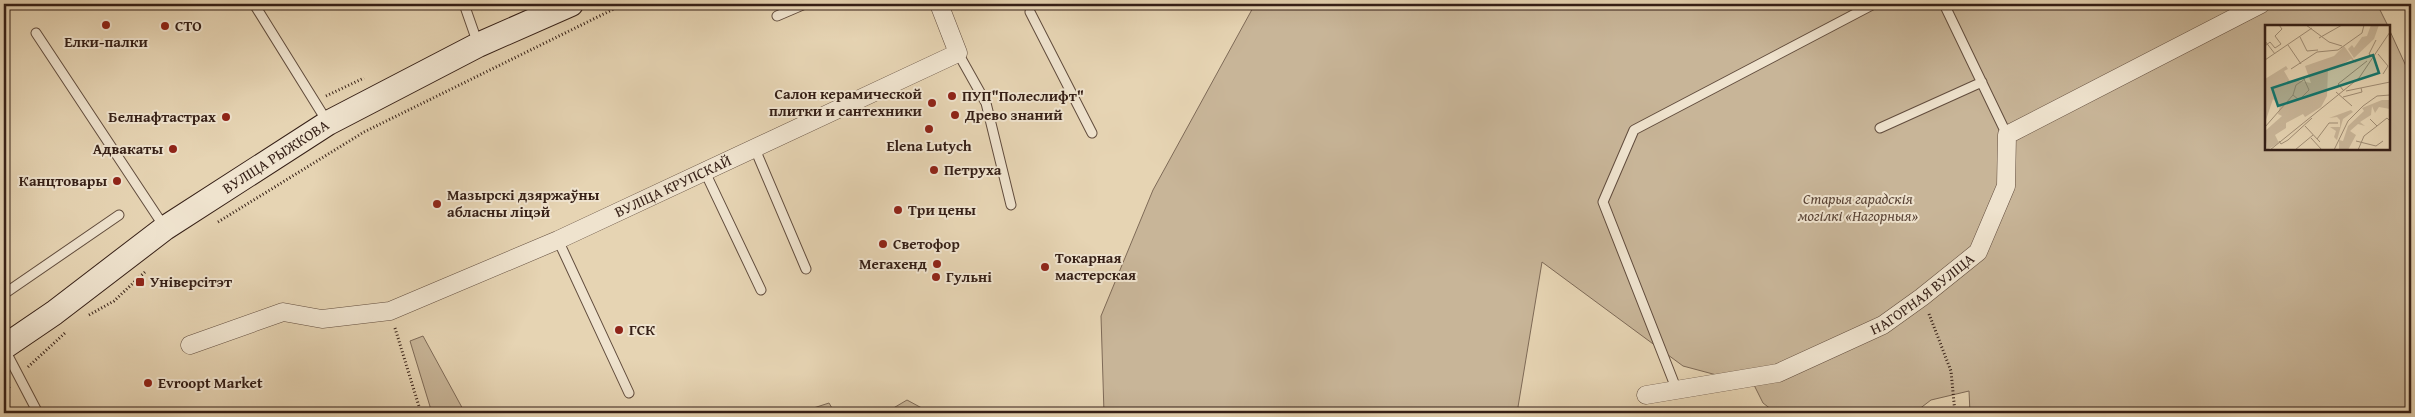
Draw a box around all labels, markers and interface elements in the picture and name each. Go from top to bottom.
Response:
place label: СТО [175,15,202,36]
marker: Елки-палки [100,19,112,31]
marker: СТО [159,20,171,32]
inset map [2265,25,2390,150]
place label: Елки-палки [64,31,148,52]
place label: Салон керамической плитки и сантехники [769,83,923,121]
place label: ПУП"Полеслифт" [962,85,1084,106]
marker: ПУП"Полеслифт" [946,90,958,102]
marker: Салон керамической плитки и сантехники [926,97,938,109]
place label: Древо знаний [964,104,1063,125]
place label: Белнафтастрах [108,106,216,127]
marker: Древо знаний [949,109,961,121]
marker: Белнафтастрах [220,111,232,123]
street label: ВУЛІЦА РЫЖКОВА [218,114,333,198]
marker: Elena Lutych [923,123,935,135]
place label: Elena Lutych [886,135,972,156]
place label: Адвакаты [93,138,163,159]
marker: Адвакаты [167,143,179,155]
street label: ВУЛІЦА КРУПСКАЙ [611,150,734,222]
place label: Петруха [944,159,1002,180]
marker: Петруха [928,164,940,176]
place label: Канцтовары [19,170,107,191]
marker: Канцтовары [111,175,123,187]
place label: Мазырскі дзяржаўны абласны ліцэй [447,184,600,222]
park label: Старыя гарадскія могілкі «Нагорныя» [1798,188,1919,226]
marker: Мазырскі дзяржаўны абласны ліцэй [431,198,443,210]
place label: Три цены [908,199,976,220]
marker: Три цены [892,204,904,216]
place label: Светофор [893,233,960,254]
marker: Светофор [877,238,889,250]
place label: Токарная мастерская [1055,247,1136,285]
street label: НАГОРНАЯ ВУЛІЦА [1867,248,1978,339]
place label: Мегахенд [859,253,927,274]
marker: Мегахенд [931,258,943,270]
marker: Токарная мастерская [1039,261,1051,273]
place label: Гульнi [946,266,992,287]
place label: Універсітэт [150,271,233,292]
marker: Гульнi [930,271,942,283]
marker: Універсітэт [134,276,146,288]
place label: ГСК [629,319,655,340]
marker: ГСК [613,324,625,336]
place label: Evroopt Market [158,372,263,393]
marker: Evroopt Market [142,377,154,389]

